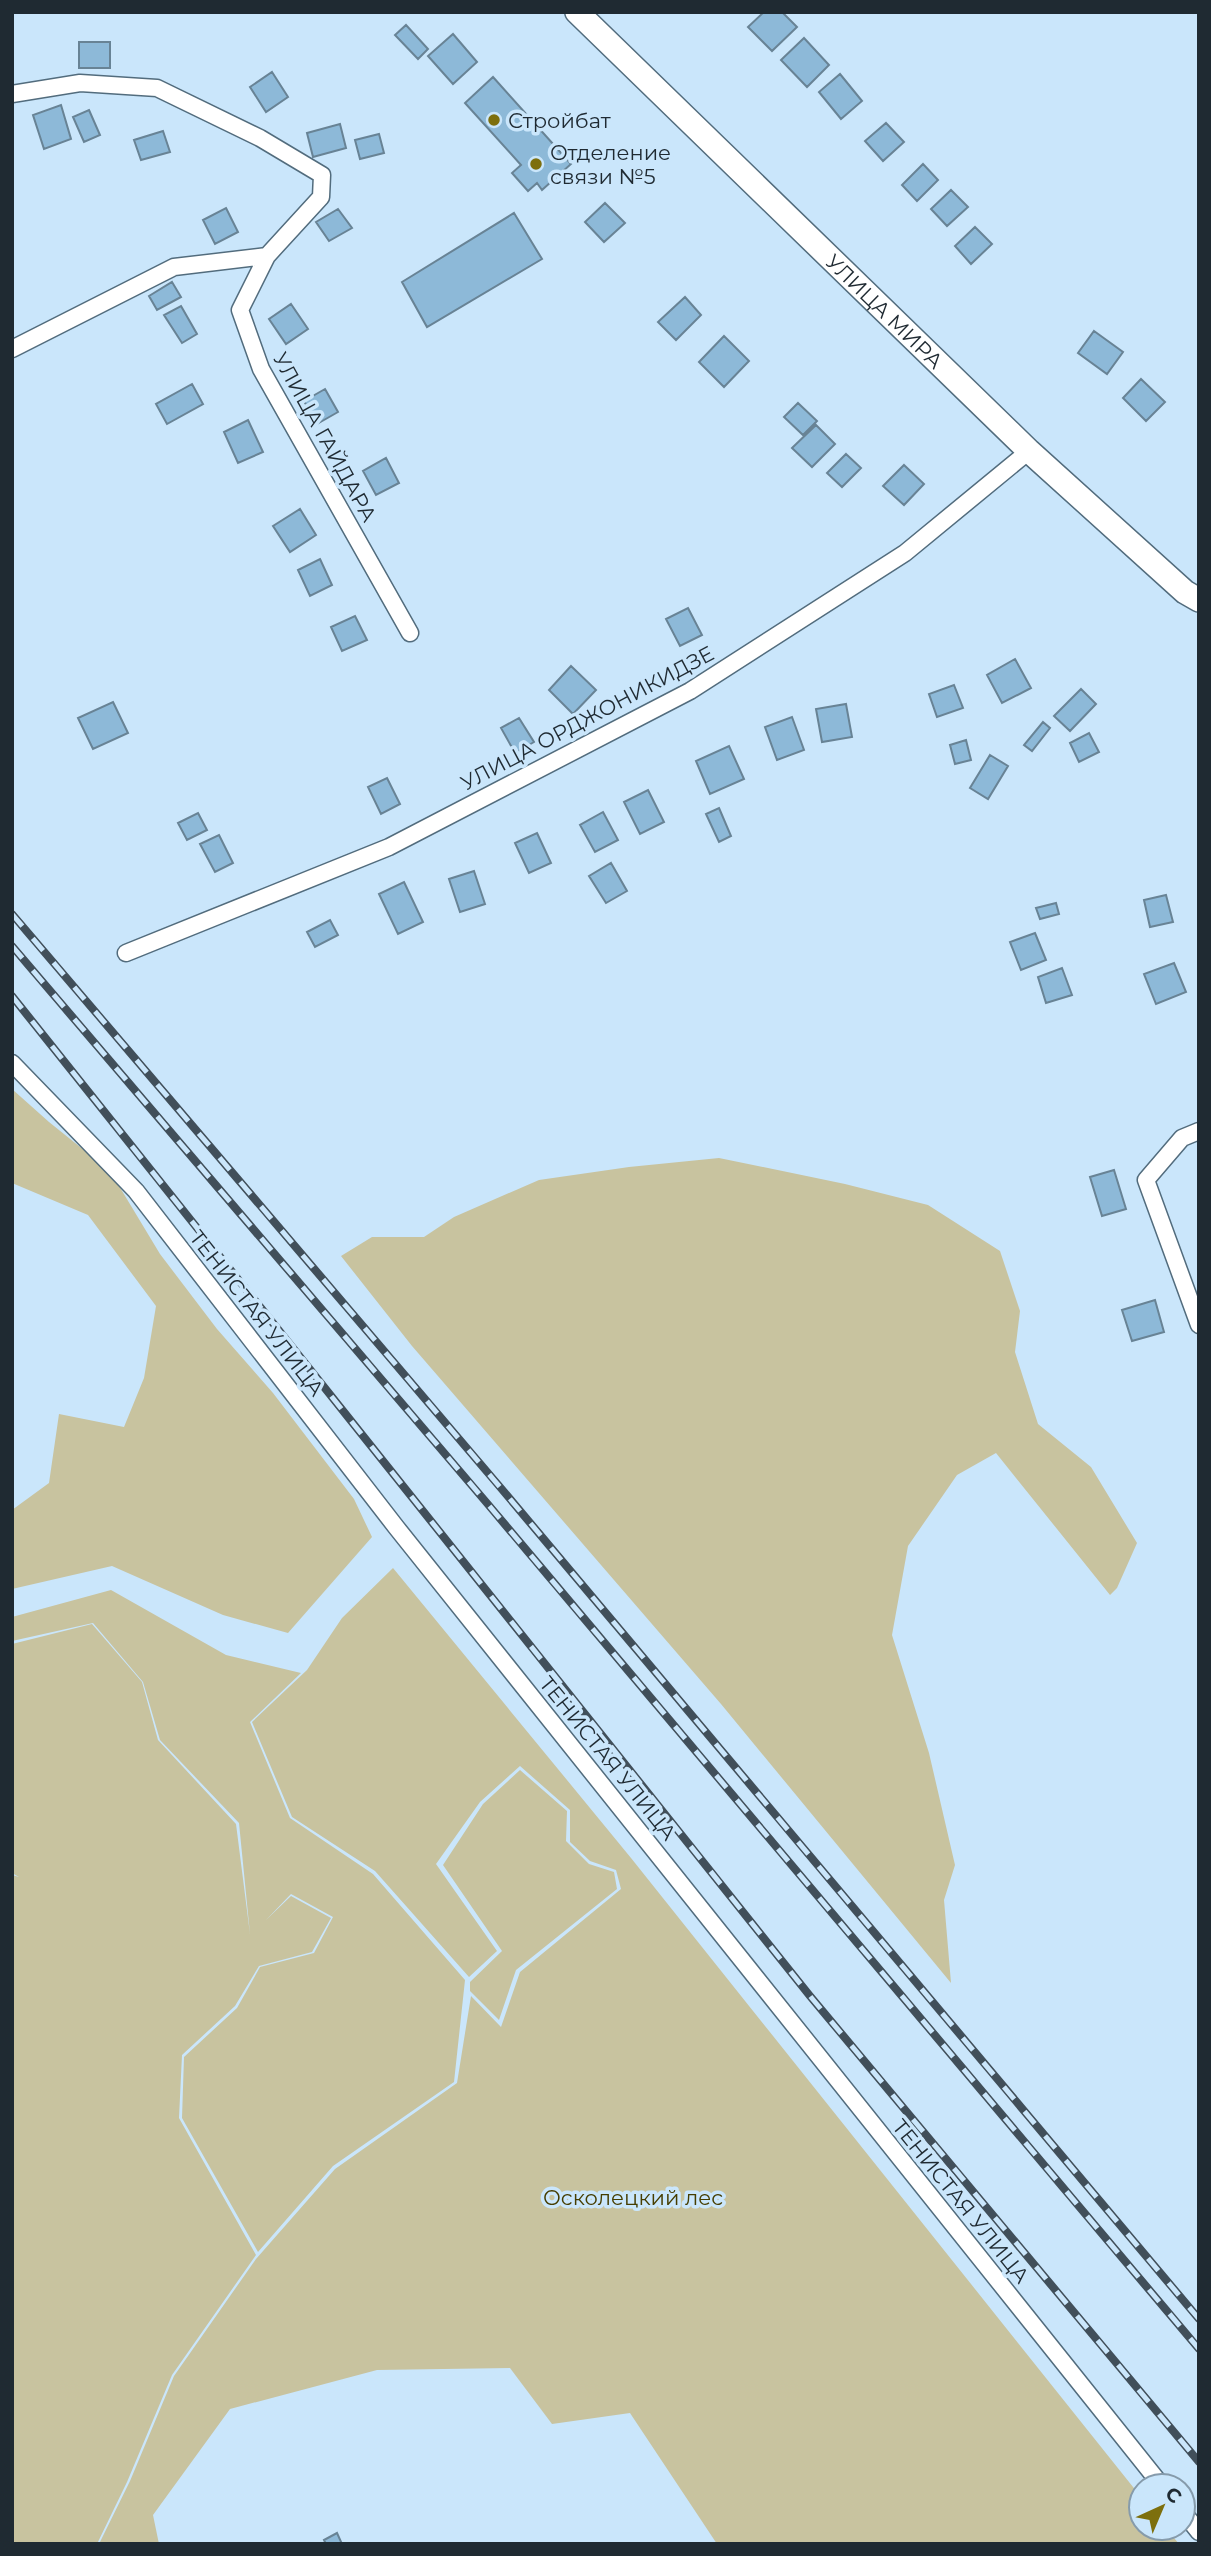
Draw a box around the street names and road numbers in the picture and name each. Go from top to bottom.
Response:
street label: УЛИЦА МИРА [821,249,949,374]
street label: УЛИЦА ГАЙДАРА [268,348,382,526]
street label: УЛИЦА ОРДЖОНИКИДЗЕ [456,641,718,795]
street label: ТЕНИСТАЯ УЛИЦА [185,1225,330,1401]
street label: ТЕНИСТАЯ УЛИЦА [534,1671,682,1845]
street label: ТЕНИСТАЯ УЛИЦА [887,2114,1035,2288]

